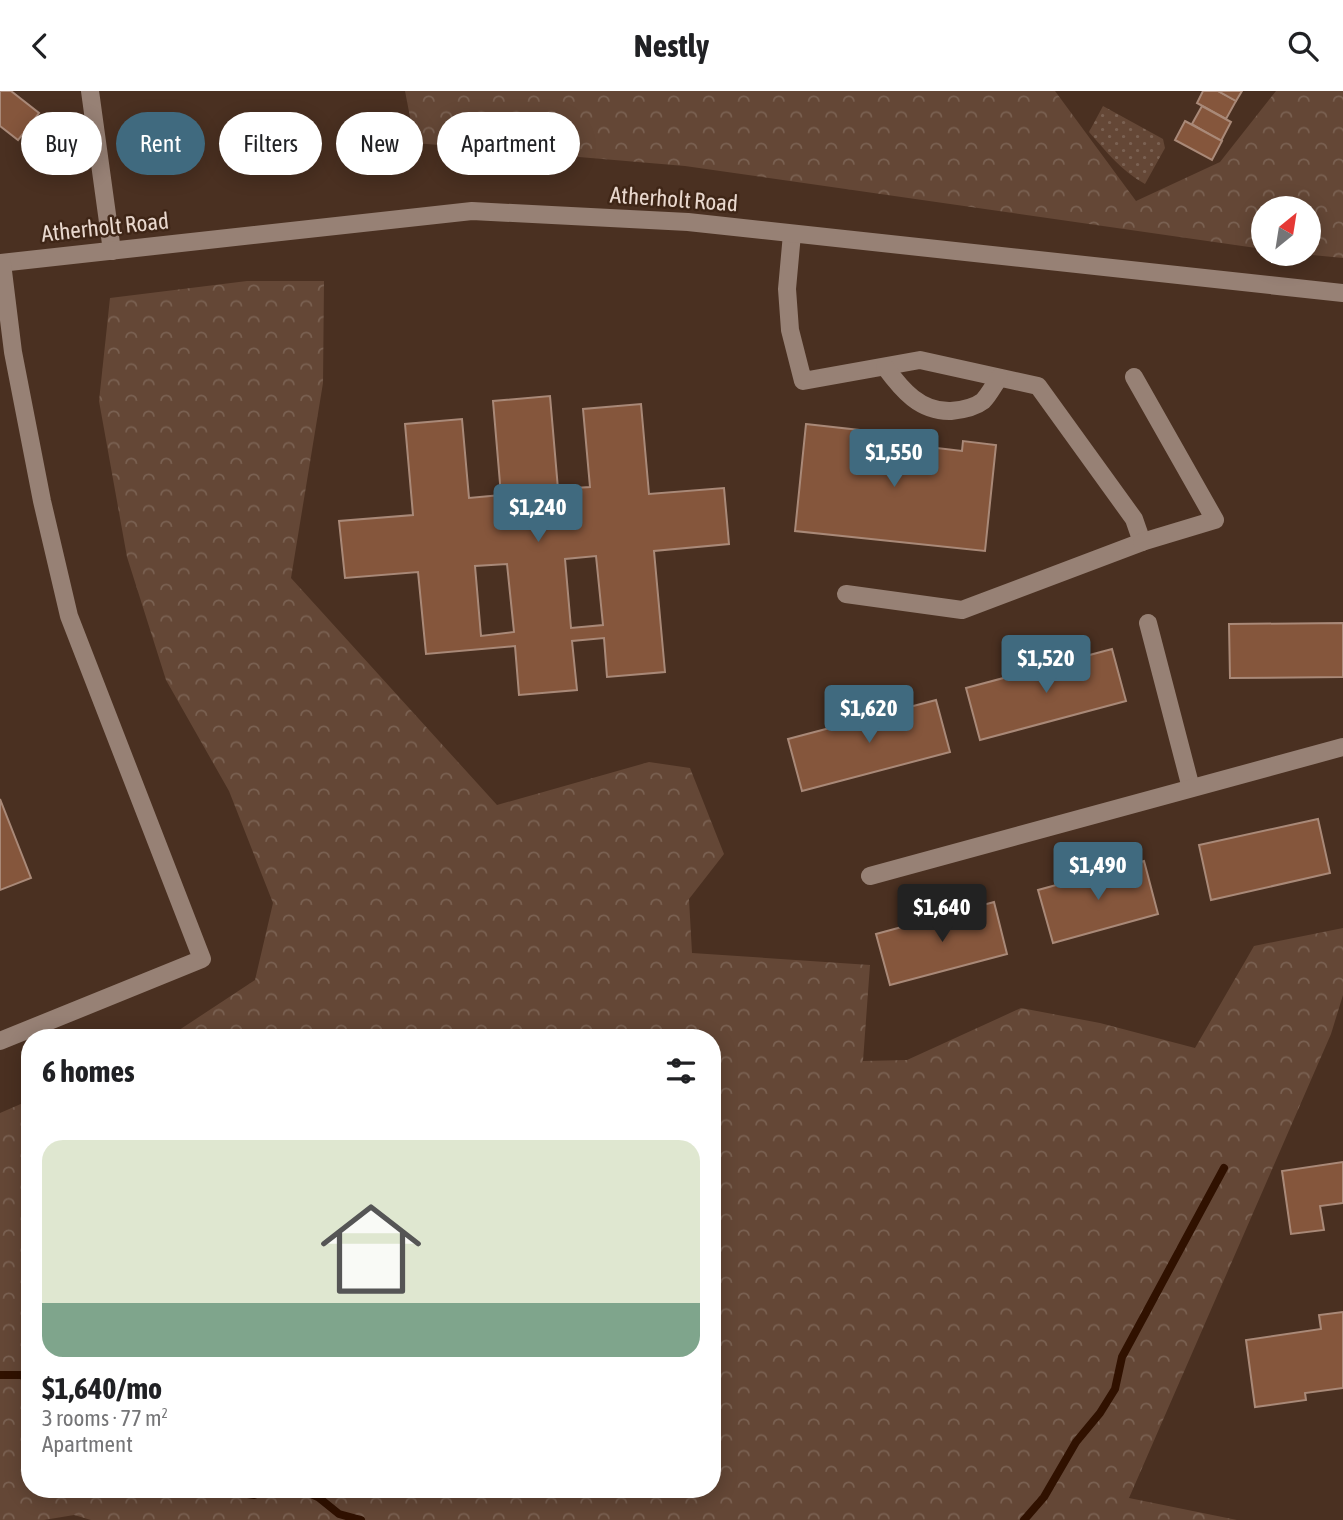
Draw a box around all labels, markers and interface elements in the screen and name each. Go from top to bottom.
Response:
icon: back [21,27,59,65]
text: Nestly [634,27,709,64]
icon: search [1284,27,1322,65]
chip: Buy [21,112,102,175]
chip: Rent [116,112,205,175]
chip: Filters [219,112,322,175]
chip: New [336,112,423,175]
chip: Apartment [437,112,580,175]
street label: Atherholt Road [609,182,739,216]
north arrow [1251,196,1321,266]
map controls [1251,196,1321,266]
street label: Atherholt Road [40,207,170,247]
pin: $1,550 [837,429,951,489]
text: $1,550 [866,439,923,465]
pin: $1,240 [481,484,595,544]
text: $1,240 [510,494,567,520]
pin: $1,520 [989,635,1103,695]
text: $1,520 [1018,645,1075,671]
pin: $1,620 [812,685,926,745]
text: $1,620 [841,695,898,721]
pin: $1,490 [1041,843,1155,902]
text: $1,490 [1070,852,1127,878]
pin: $1,640 [885,885,999,944]
text: $1,640 [914,894,971,920]
icon: filters [662,1052,700,1090]
text: 6 homes [42,1054,135,1088]
icon: home [308,1186,434,1312]
text: $1,640/mo [42,1371,162,1405]
text: 3 rooms · 77 m² [42,1405,168,1431]
text: Apartment [42,1431,133,1457]

